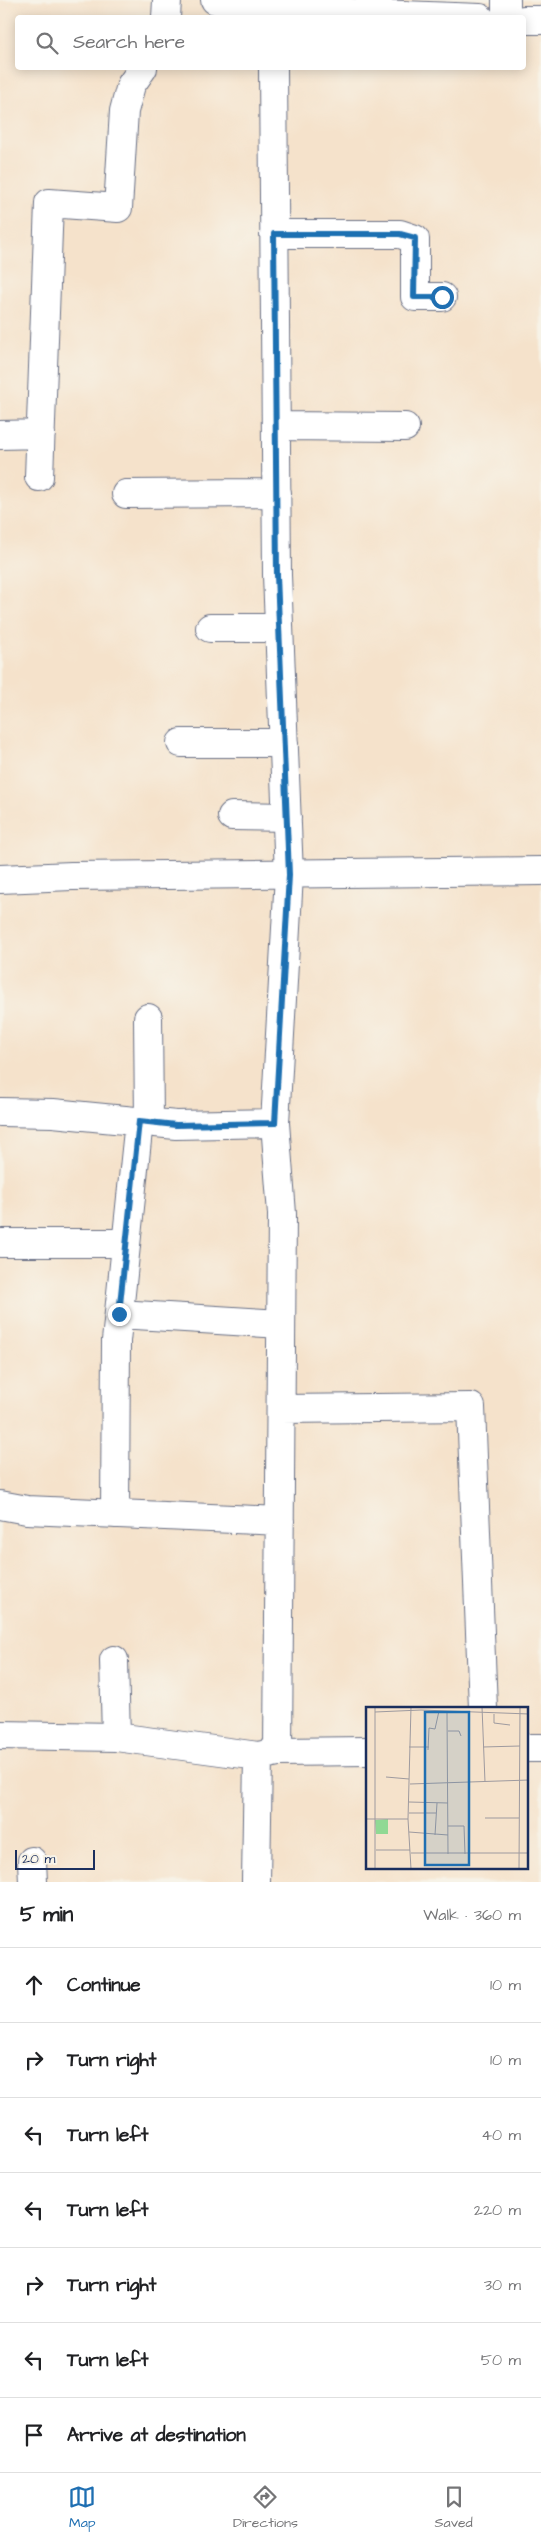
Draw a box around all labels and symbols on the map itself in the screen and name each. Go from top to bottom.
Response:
route start [431,286,454,309]
route end [108,1303,131,1326]
inset map [366,1707,528,1870]
scale bar [15,1847,95,1870]

